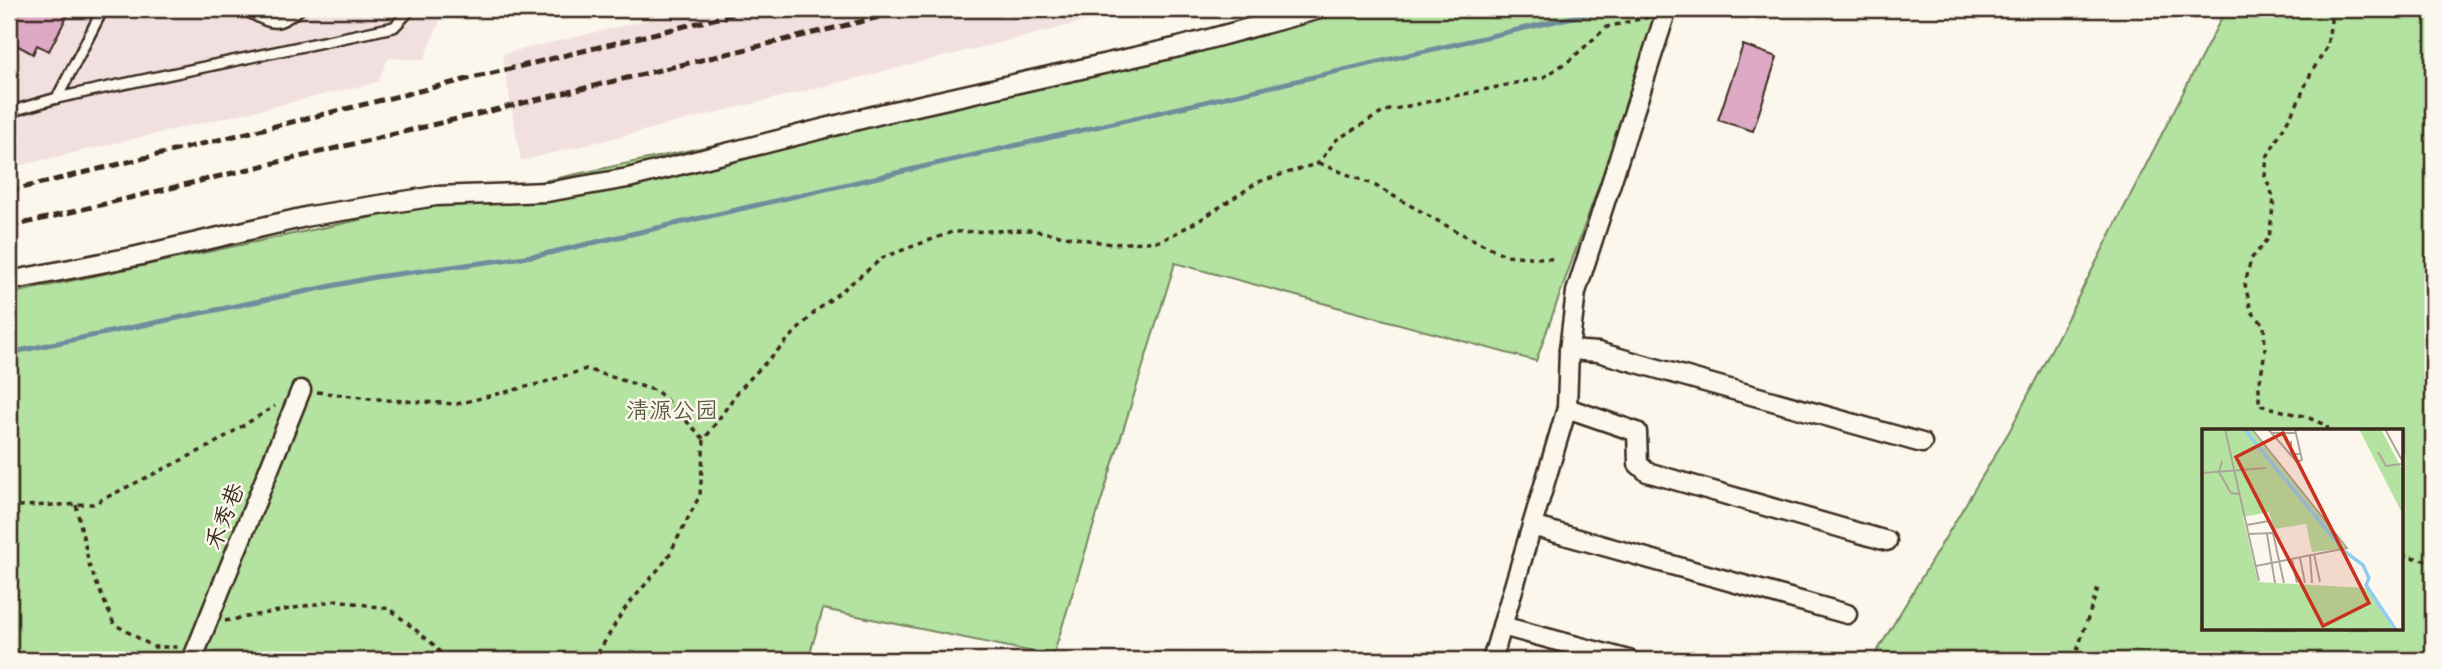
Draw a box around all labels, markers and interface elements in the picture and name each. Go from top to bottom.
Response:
park label: 清源公园 [626,395,718,427]
inset map [2202,429,2404,630]
street label: 禾秀巷 [197,477,253,554]

